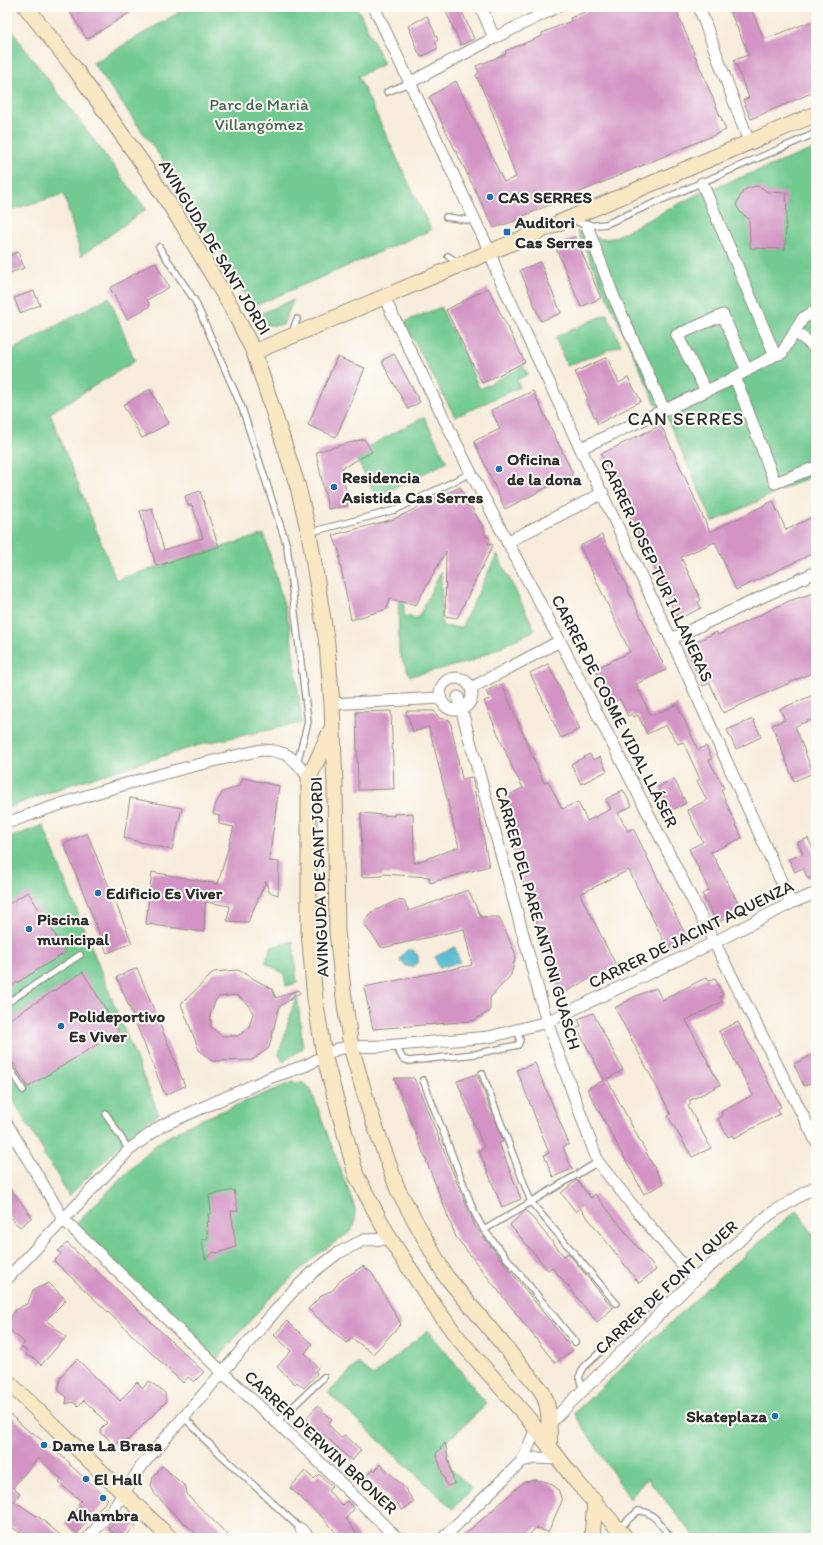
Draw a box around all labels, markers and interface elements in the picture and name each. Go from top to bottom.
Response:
park label: Parc de Marià Villangómez [209,94,309,134]
street label: AVINGUDA DE SANT JORDI [155,156,275,338]
place label: CAS SERRES [498,187,592,207]
marker: CAS SERRES [485,192,495,202]
place label: Auditori Cas Serres [514,212,593,252]
marker: Auditori Cas Serres [502,227,512,237]
district label: CAN SERRES [628,407,744,430]
place label: Oficina de la dona [507,449,582,489]
street label: CARRER JOSEP TUR I LLANERAS [596,455,718,685]
marker: Oficina de la dona [494,464,504,474]
place label: Residencia Asistida Cas Serres [341,467,484,507]
marker: Residencia Asistida Cas Serres [329,482,339,492]
street label: CARRER DE COSME VIDAL LLÁSER [547,591,683,831]
street label: AVINGUDA DE SANT JORDI [306,776,332,978]
street label: CARRER DEL PARE ANTONI GUASCH [491,784,585,1052]
street label: CARRER DE JACINT AQUENZA [585,875,797,992]
place label: Edificio Es Viver [106,883,223,903]
marker: Edificio Es Viver [93,888,103,898]
place label: Piscina municipal [36,909,109,950]
marker: Piscina municipal [24,924,34,934]
place label: Polideportivo Es Viver [69,1006,165,1046]
marker: Polideportivo Es Viver [56,1021,66,1031]
street label: CARRER DE FONT I QUER [591,1216,741,1358]
street label: CARRER D'ERWIN BRONER [241,1366,401,1518]
place label: Skateplaza [686,1406,767,1427]
marker: Skateplaza [770,1411,780,1421]
place label: Dame La Brasa [52,1435,163,1455]
marker: Dame La Brasa [39,1440,49,1450]
place label: El Hall [94,1469,142,1489]
marker: El Hall [81,1474,91,1484]
marker: Alhambra [98,1493,108,1503]
place label: Alhambra [66,1505,139,1525]

